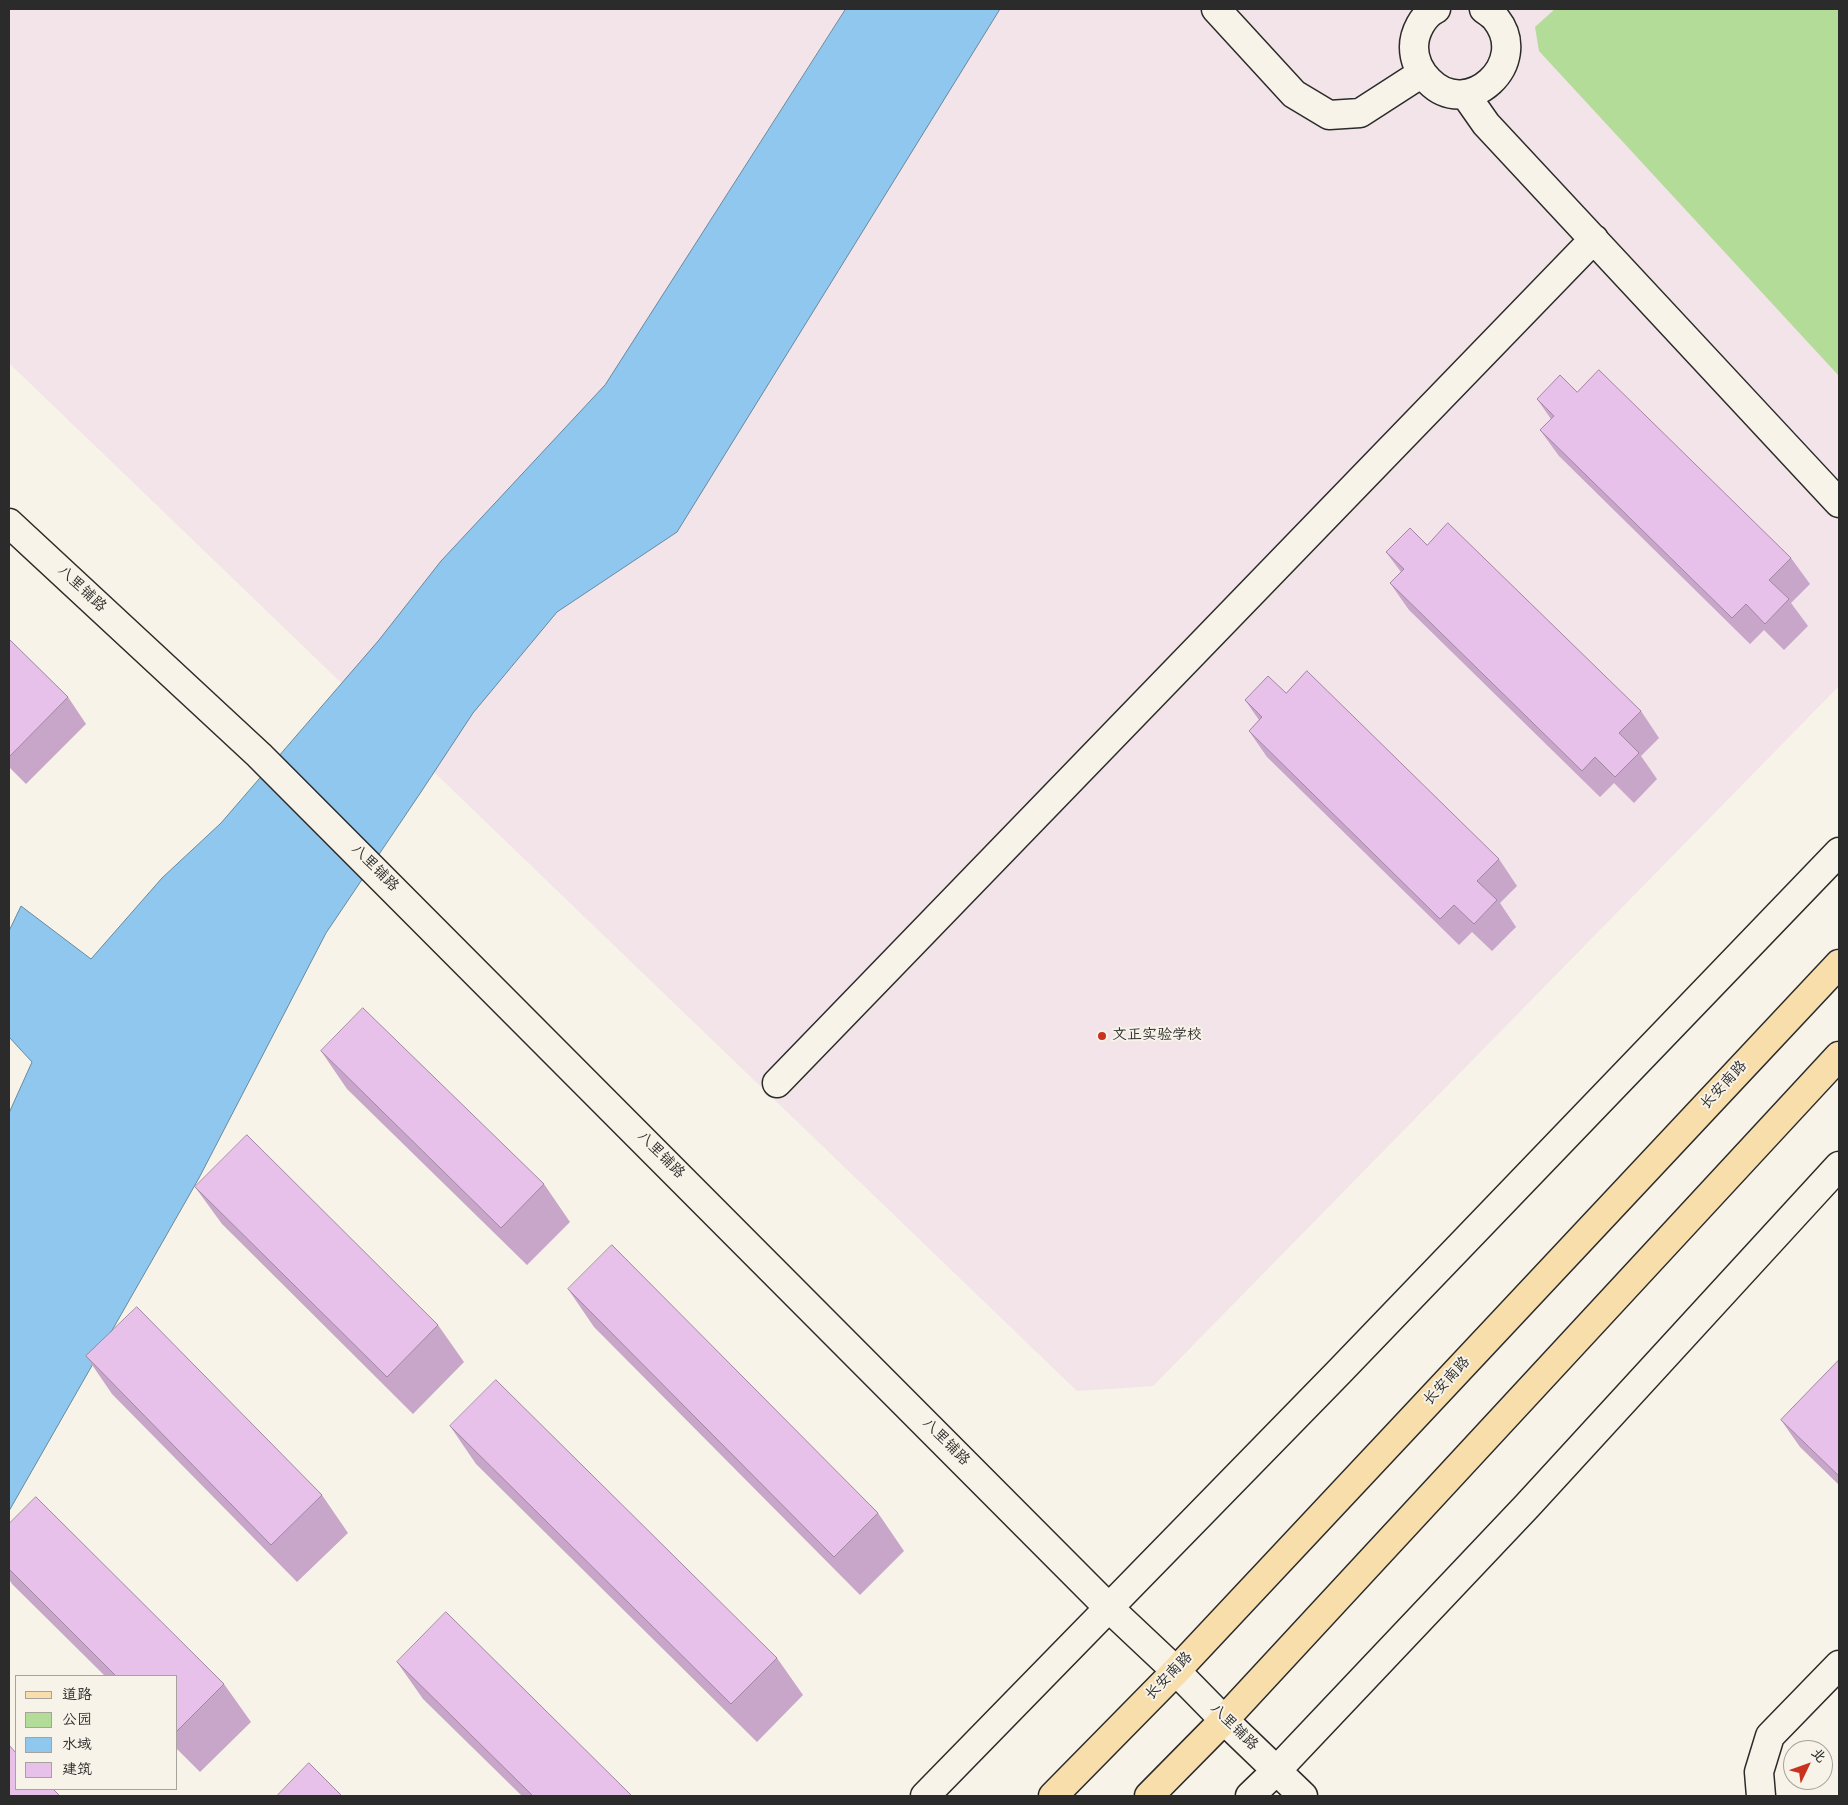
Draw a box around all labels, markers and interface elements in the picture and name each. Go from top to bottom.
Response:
street label: 八里铺路 [53,563,109,617]
street label: 八里铺路 [346,841,402,897]
place label: 文正实验学校 [1112,1027,1202,1045]
marker: 文正实验学校 [1096,1030,1108,1042]
street label: 长安南路 [1698,1058,1752,1114]
street label: 八里铺路 [632,1128,688,1184]
street label: 长安南路 [1421,1354,1475,1410]
street label: 八里铺路 [917,1415,973,1471]
street label: 长安南路 [1143,1649,1197,1705]
legend [15,1675,178,1790]
text: 道路 [62,1683,92,1707]
street label: 八里铺路 [1205,1701,1261,1755]
text: 公园 [62,1708,92,1732]
text: 水域 [62,1733,92,1757]
north arrow [1783,1740,1833,1790]
text: 北 [1806,1743,1831,1768]
text: 建筑 [62,1758,92,1782]

